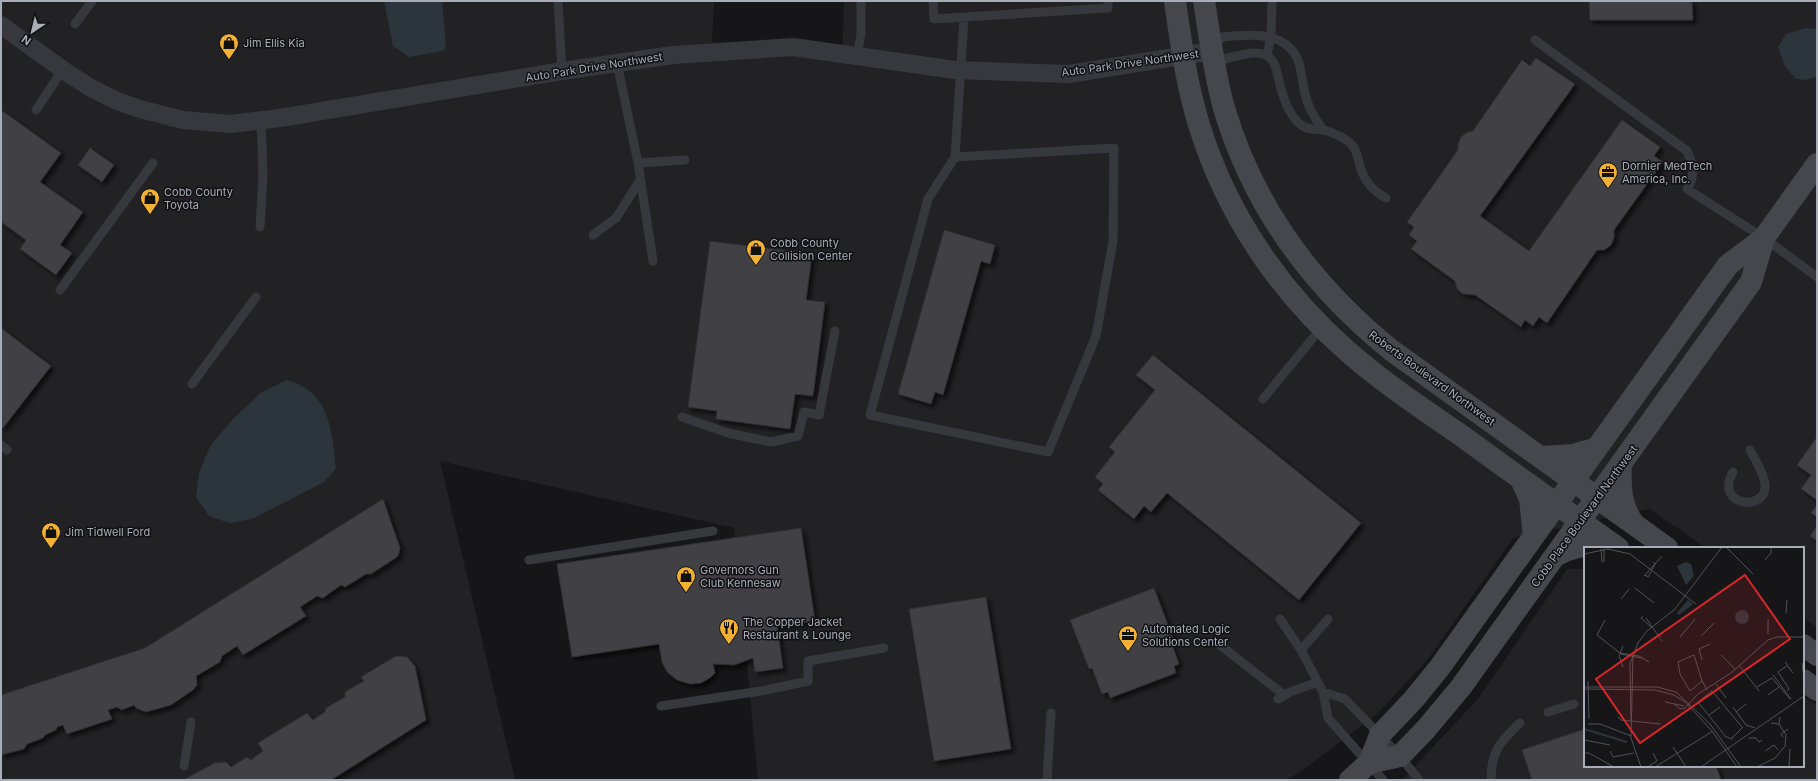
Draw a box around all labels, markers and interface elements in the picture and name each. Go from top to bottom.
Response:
north arrow [12,12,52,52]
text: N [19,32,34,48]
shop icon: Jim Ellis Kia [218,32,240,60]
place label: Jim Ellis Kia [243,36,305,50]
street label: Auto Park Drive Northwest [1061,46,1200,80]
street label: Auto Park Drive Northwest [525,49,664,85]
place label: Dornier MedTech America, Inc. [1622,159,1712,186]
office icon: Dornier MedTech America, Inc. [1597,161,1619,189]
place label: Cobb County Toyota [164,185,233,212]
shop icon: Cobb County Toyota [139,187,161,215]
place label: Cobb County Collision Center [770,236,852,263]
shop icon: Cobb County Collision Center [745,238,767,266]
street label: Roberts Boulevard Northwest [1366,328,1498,429]
street label: Cobb Place Boulevard Northwest [1528,442,1640,590]
shop icon: Jim Tidwell Ford [40,521,62,549]
place label: Jim Tidwell Ford [65,525,150,539]
inset map [1584,547,1804,767]
place label: Governors Gun Club Kennesaw [700,563,781,590]
shop icon: Governors Gun Club Kennesaw [675,565,697,593]
place label: The Copper Jacket Restaurant & Lounge [743,615,851,642]
restaurant icon: The Copper Jacket Restaurant & Lounge [718,617,740,645]
place label: Automated Logic Solutions Center [1142,622,1230,649]
office icon: Automated Logic Solutions Center [1117,624,1139,652]

